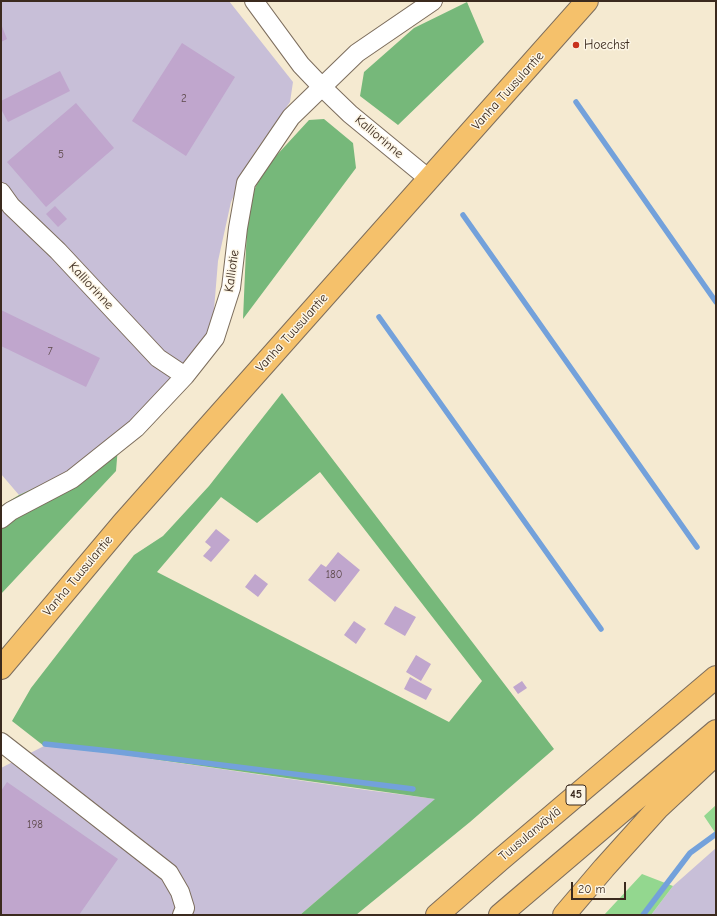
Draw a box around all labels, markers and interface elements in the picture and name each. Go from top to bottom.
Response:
place label: Hoechst [584,37,629,53]
marker: Hoechst [571,40,581,50]
street label: Vanha Tuusulantie [469,49,547,133]
house number: 2 [181,92,187,106]
street label: Kalliorinne [352,112,406,162]
house number: 5 [58,148,64,162]
street label: Kalliotie [221,249,243,293]
street label: Kalliorinne [65,259,117,313]
street label: Vanha Tuusulantie [253,291,331,375]
house number: 7 [47,345,53,359]
street label: Vanha Tuusulantie [40,533,116,619]
house number: 180 [326,568,342,582]
road number: 45 [566,785,586,805]
street label: Tuusulanväylä [496,804,564,864]
house number: 198 [27,818,43,832]
scale bar [573,874,628,900]
text: 20 m [578,882,606,896]

